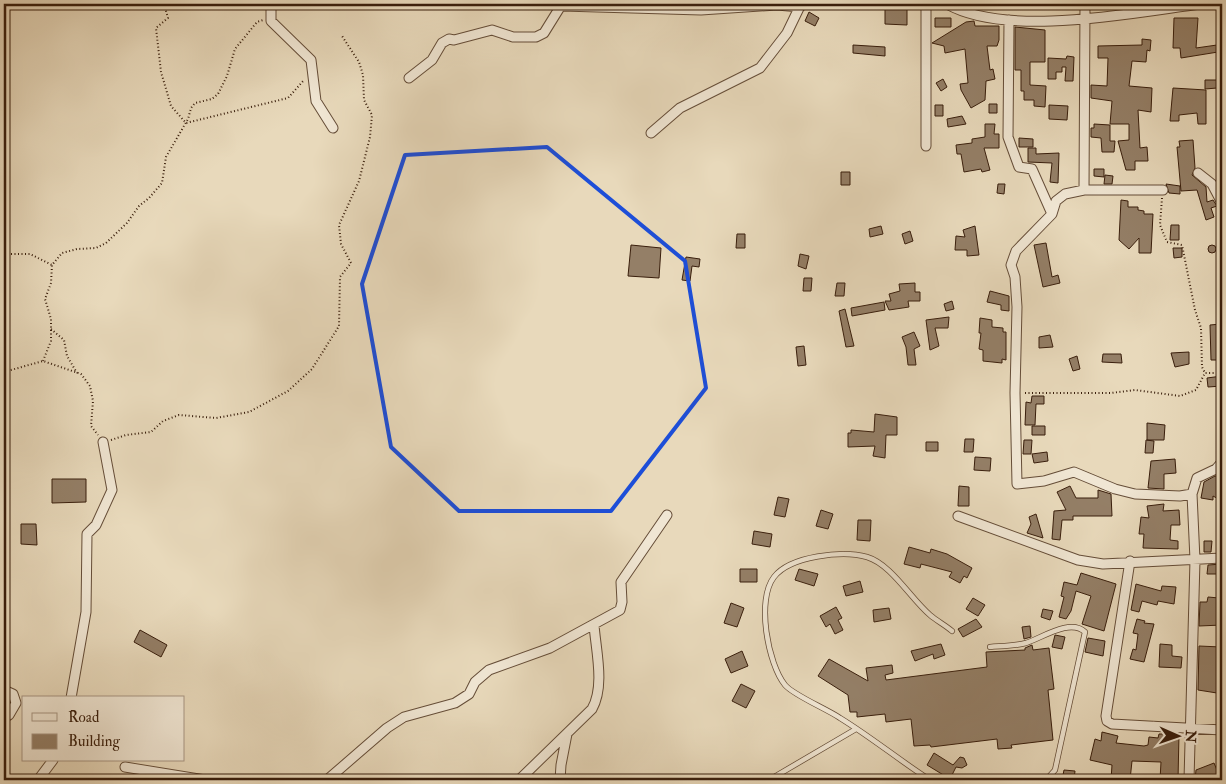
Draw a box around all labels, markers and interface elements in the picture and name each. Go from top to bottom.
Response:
legend [22,696,185,762]
text: Road [68,708,100,727]
north arrow [1154,712,1204,762]
text: N [1182,729,1199,743]
text: Building [68,732,120,751]

